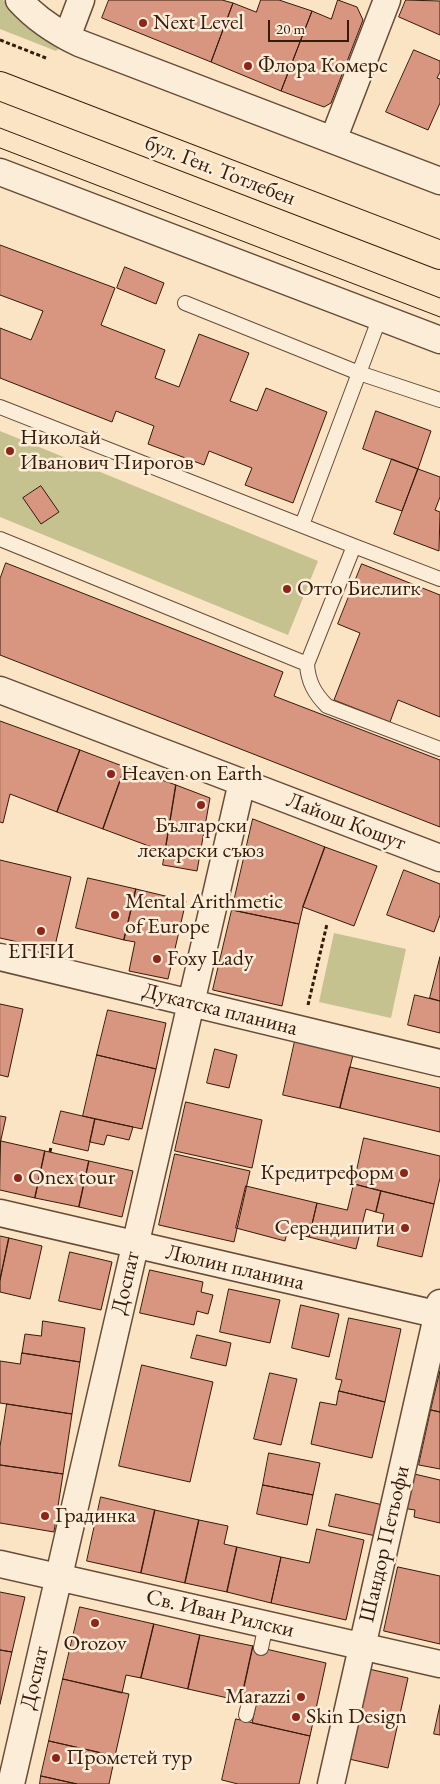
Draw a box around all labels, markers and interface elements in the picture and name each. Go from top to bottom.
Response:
place label: Next Level [153,10,244,36]
scale bar [270,10,351,42]
marker: Next Level [137,17,149,29]
text: 20 m [276,19,305,38]
place label: Флора Комерс [258,53,388,79]
marker: Флора Комерс [242,60,254,72]
street label: бул. Ген. Тотлебен [141,130,299,212]
place label: Николай Иванович Пирогов [20,425,193,476]
marker: Николай Иванович Пирогов [4,445,16,457]
place label: Отто Биелигк [297,576,421,602]
marker: Отто Биелигк [281,583,293,595]
place label: Heaven on Earth [121,761,263,787]
marker: Heaven on Earth [105,768,117,780]
street label: Лайош Кошут [283,787,409,857]
marker: Български лекарски съюз [195,799,207,811]
place label: Български лекарски съюз [138,813,264,864]
place label: Mental Arithmetic of Europe [125,889,283,940]
marker: Mental Arithmetic of Europe [109,909,121,921]
marker: ЕППИ [35,925,47,937]
place label: ЕППИ [8,939,74,965]
place label: Foxy Lady [167,946,254,972]
marker: Foxy Lady [151,953,163,965]
street label: Дукатска планина [140,978,300,1042]
place label: Кредитреформ [260,1160,394,1186]
place label: Onex tour [28,1165,115,1191]
marker: Кредитреформ [398,1167,410,1179]
marker: Onex tour [12,1172,24,1184]
place label: Серендипити [274,1215,395,1241]
marker: Серендипити [399,1222,411,1234]
street label: Люлин планина [163,1239,307,1297]
street label: Доспат [106,1249,146,1317]
street label: Шандор Петьофи [354,1463,416,1625]
place label: Градинка [55,1503,136,1529]
marker: Градинка [39,1510,51,1522]
street label: Св. Иван Рилски [143,1584,297,1644]
marker: Orozov [89,1617,101,1629]
place label: Orozov [63,1631,127,1657]
street label: Доспат [15,1644,55,1712]
place label: Marazzi [225,1684,291,1710]
marker: Marazzi [295,1691,307,1703]
place label: Skin Design [306,1704,407,1730]
marker: Skin Design [290,1711,302,1723]
place label: Прометей тур [66,1745,192,1771]
marker: Прометей тур [50,1752,62,1764]

